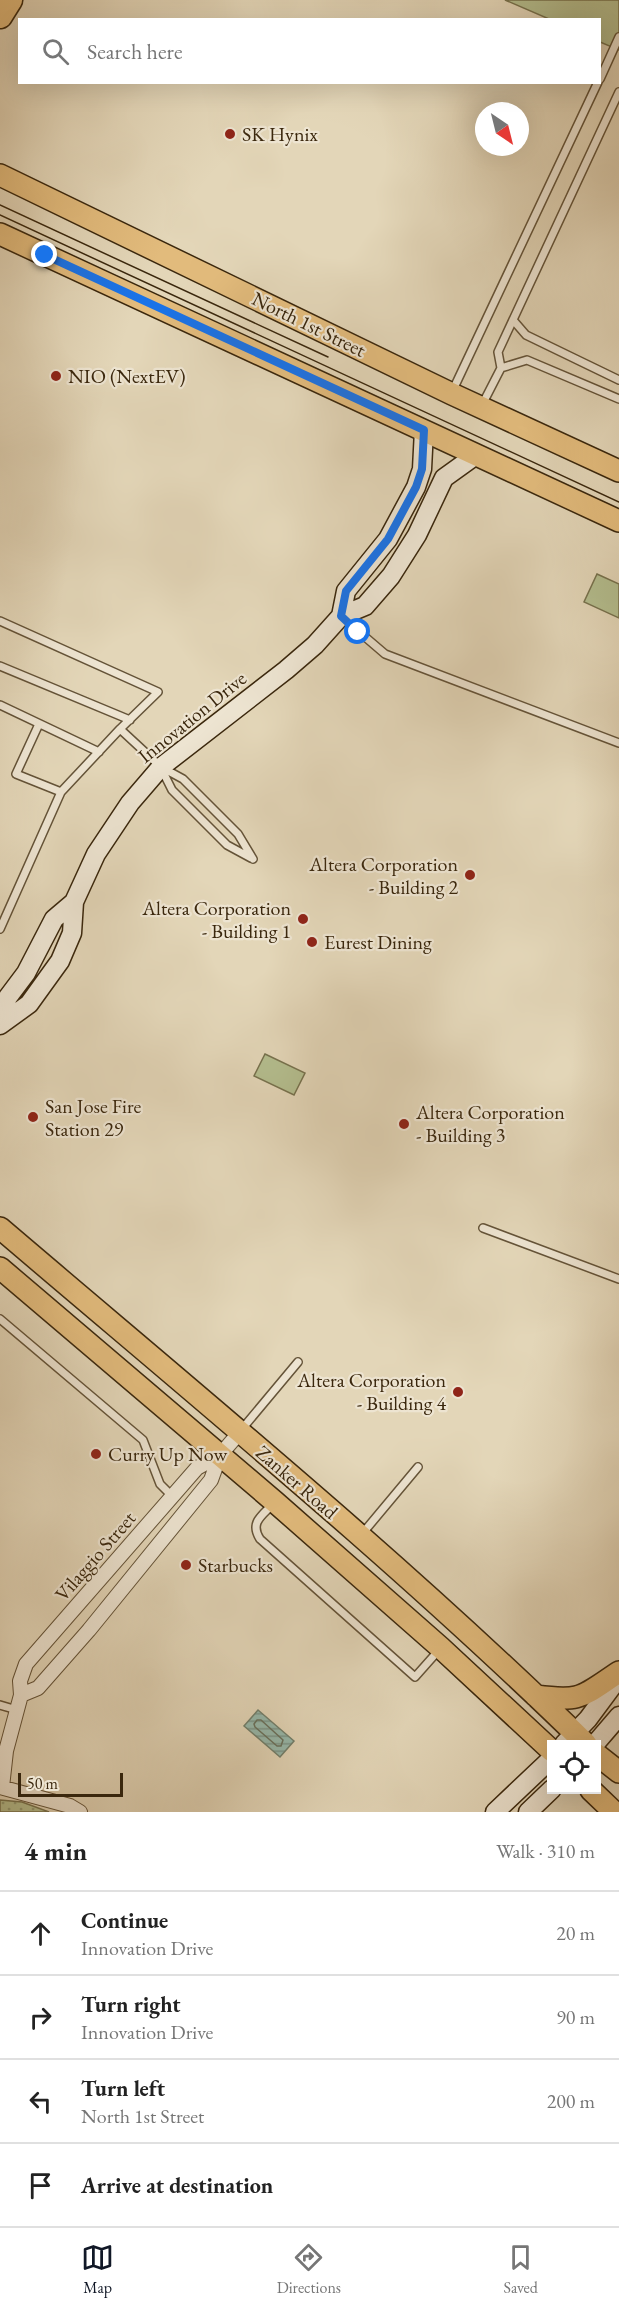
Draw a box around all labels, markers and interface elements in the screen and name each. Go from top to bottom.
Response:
search box [18,18,601,84]
icon: search [39,35,72,68]
text: Search here [87,37,182,66]
north arrow [475,102,529,156]
place label: SK Hynix [242,121,318,147]
marker: SK Hynix [223,127,237,141]
route end [31,241,57,267]
street label: North 1st Street [248,285,371,363]
place label: NIO (NextEV) [68,363,185,389]
marker: NIO (NextEV) [49,369,63,383]
route start [344,618,370,644]
street label: Innovation Drive [132,665,252,769]
place label: Altera Corporation - Building 2 [308,851,458,900]
marker: Altera Corporation - Building 2 [463,868,477,882]
place label: Altera Corporation - Building 1 [141,895,291,944]
marker: Altera Corporation - Building 1 [296,912,310,926]
place label: Eurest Dining [324,929,432,955]
marker: Eurest Dining [305,935,319,949]
place label: San Jose Fire Station 29 [45,1093,142,1142]
place label: Altera Corporation - Building 3 [415,1099,565,1148]
marker: San Jose Fire Station 29 [26,1110,40,1124]
marker: Altera Corporation - Building 3 [397,1117,411,1131]
place label: Altera Corporation - Building 4 [296,1367,446,1416]
marker: Altera Corporation - Building 4 [451,1385,465,1399]
street label: Zanker Road [251,1439,344,1525]
place label: Curry Up Now [108,1441,227,1467]
marker: Curry Up Now [89,1447,103,1461]
street label: Vilaggio Street [49,1505,142,1606]
place label: Starbucks [198,1552,273,1578]
marker: Starbucks [179,1558,193,1572]
map controls [547,1740,601,1794]
button: locate [547,1740,601,1794]
scale bar [18,1770,123,1798]
text: 50 m [27,1773,58,1794]
text: 4 min [24,1834,87,1868]
text: Walk · 310 m [496,1838,595,1864]
text: Continue [81,1906,168,1935]
icon: ahead [24,1917,57,1950]
text: 20 m [556,1920,595,1946]
text: Innovation Drive [81,1935,213,1961]
text: Turn right [81,1990,180,2019]
icon: right [24,2001,57,2034]
text: 90 m [556,2004,595,2030]
text: Innovation Drive [81,2019,213,2045]
text: Turn left [81,2074,165,2103]
icon: left [24,2085,57,2118]
text: 200 m [547,2088,595,2114]
text: North 1st Street [81,2103,204,2129]
icon: arrive [24,2169,57,2202]
text: Arrive at destination [81,2171,273,2200]
tab: Map [81,2241,114,2298]
tab: Directions [277,2241,341,2298]
tab: Saved [503,2241,538,2298]

